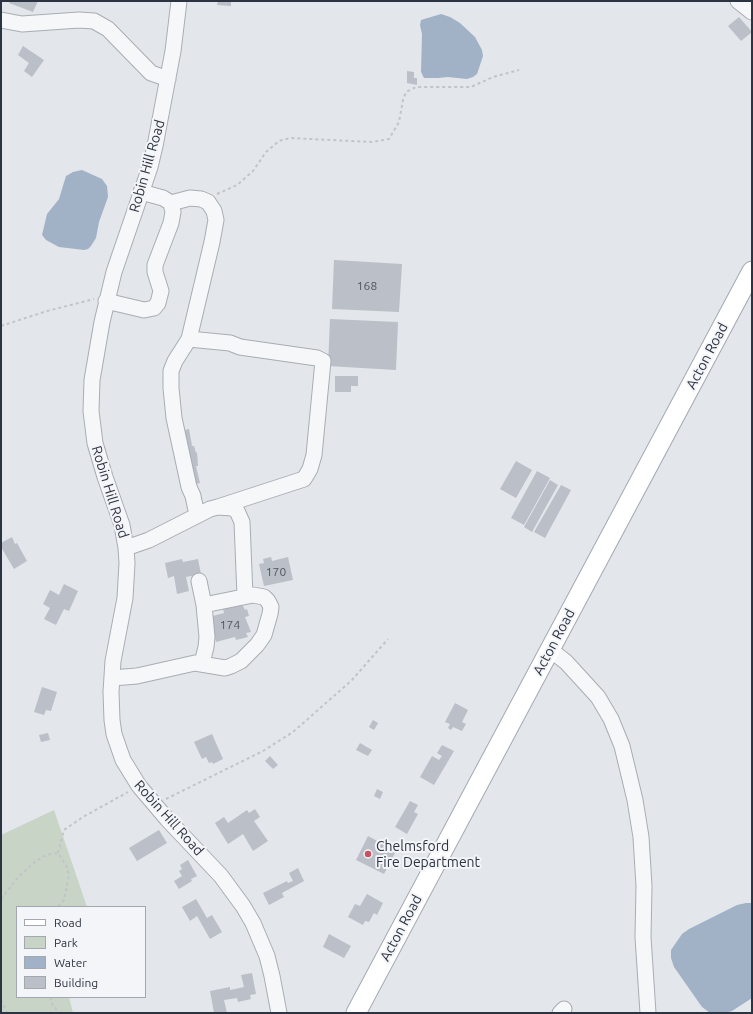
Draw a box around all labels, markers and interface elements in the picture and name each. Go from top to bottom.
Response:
street label: Robin Hill Road [126,118,168,214]
house number: 168 [357,279,377,293]
street label: Acton Road [683,320,731,392]
street label: Robin Hill Road [88,444,132,540]
house number: 170 [266,565,286,579]
street label: Acton Road [530,606,578,678]
house number: 174 [220,618,240,632]
street label: Robin Hill Road [131,777,207,859]
place label: Chelmsford Fire Department [376,838,480,870]
marker: Chelmsford Fire Department [363,849,373,859]
street label: Acton Road [377,892,425,964]
legend [16,906,146,998]
text: Road [54,916,82,929]
text: Park [54,936,78,949]
text: Water [54,956,87,969]
text: Building [54,976,98,989]

